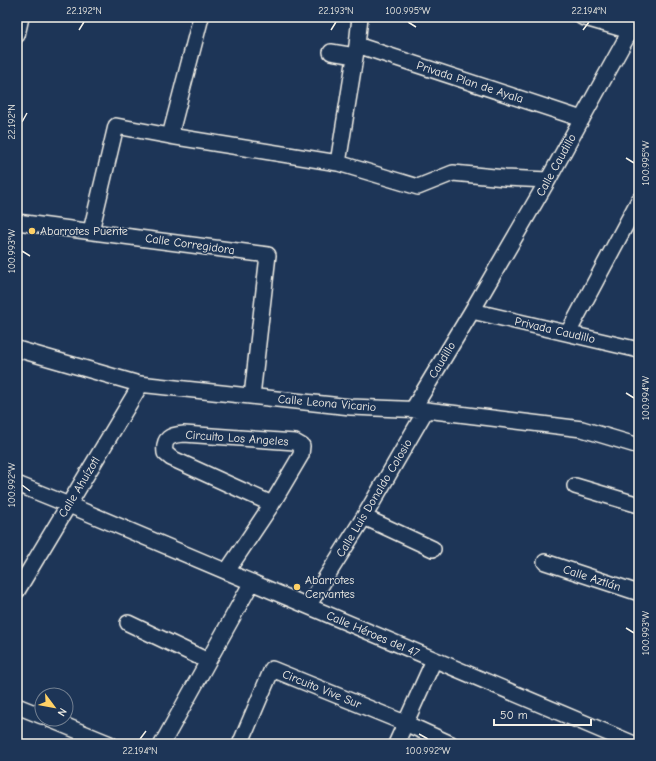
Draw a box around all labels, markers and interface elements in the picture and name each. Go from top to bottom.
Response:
text: 22.192°N [66,5,102,17]
text: 22.193°N [318,5,354,17]
text: 100.995°W [386,5,431,17]
text: 22.194°N [571,5,607,17]
street label: Privada Plan de Ayala [415,58,525,106]
text: 22.192°N [6,104,18,140]
street label: Calle Caudillo [533,131,579,199]
text: 100.995°W [640,140,652,185]
place label: Abarrotes Puente [40,224,128,238]
marker: Abarrotes Puente [27,226,37,236]
text: 100.993°W [6,228,18,273]
street label: Calle Corregidora [144,231,236,257]
street label: Privada Caudillo [513,314,597,346]
street label: Caudillo [426,339,458,381]
text: 100.994°W [640,376,652,420]
street label: Calle Leona Vicario [277,392,377,414]
street label: Circuito Los Angeles [185,427,289,449]
street label: Calle Luis Donaldo Colosio [333,436,415,560]
street label: Calle Ahuízotl [55,454,103,520]
text: 100.992°W [6,462,18,507]
street label: Calle Aztlán [561,562,623,594]
place label: Abarrotes Cervantes [305,573,355,601]
marker: Abarrotes Cervantes [292,582,302,592]
street label: Calle Héroes del 47 [324,608,422,660]
text: 100.993°W [640,610,652,655]
street label: Circuito Vive Sur [280,667,364,711]
north arrow [34,687,74,727]
scale bar [494,701,591,727]
text: N [55,706,69,719]
text: 50 m [500,708,528,722]
text: 22.194°N [122,745,158,757]
text: 100.992°W [406,745,451,757]

